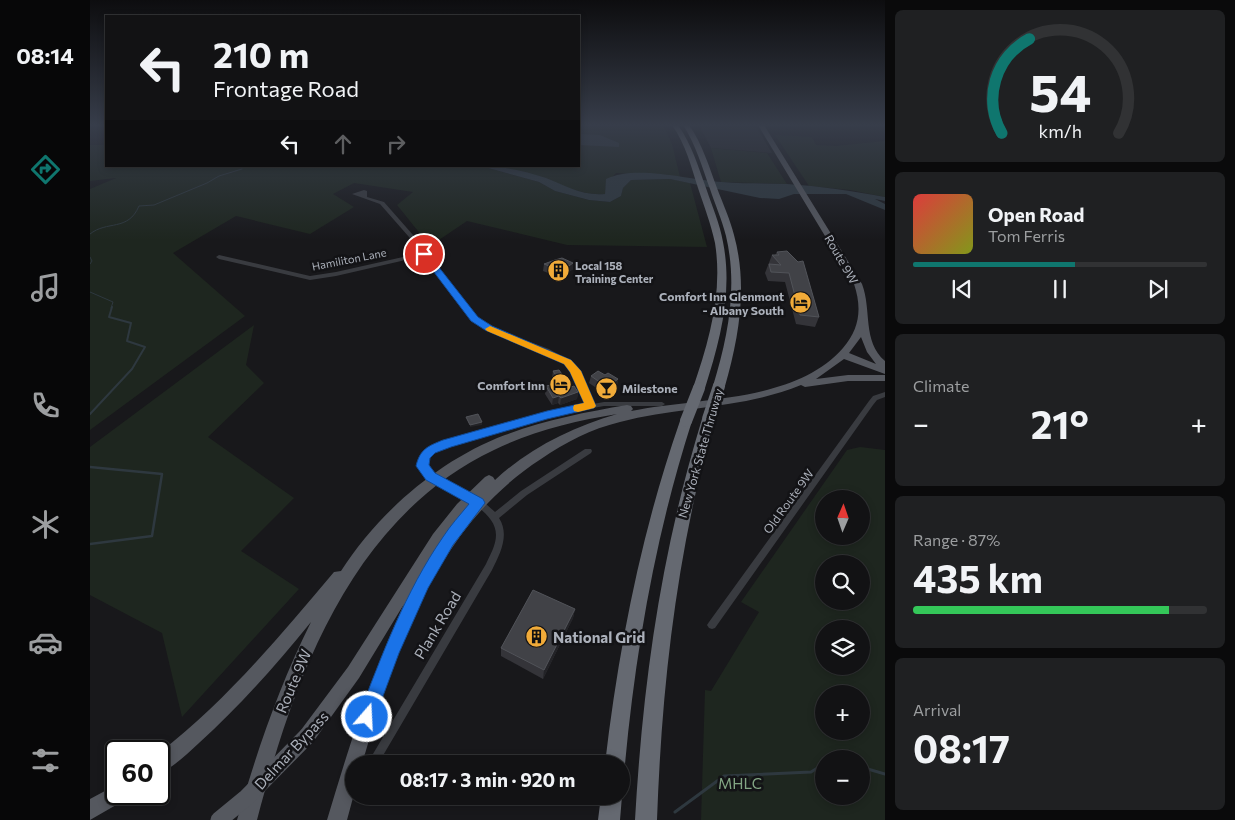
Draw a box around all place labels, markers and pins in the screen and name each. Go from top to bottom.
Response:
pin [403,233,445,275]
building icon: Local 158 Training Center [547,259,571,283]
place label: Local 158 Training Center [575,259,654,285]
place label: Comfort Inn Glenmont - Albany South [659,289,784,317]
hotel icon: Comfort Inn Glenmont - Albany South [788,291,812,315]
hotel icon: Comfort Inn [549,373,573,397]
bar icon: Milestone [594,376,618,400]
place label: Comfort Inn [477,378,545,392]
place label: Milestone [622,381,677,395]
building icon: National Grid [525,625,549,649]
place label: National Grid [553,628,645,646]

